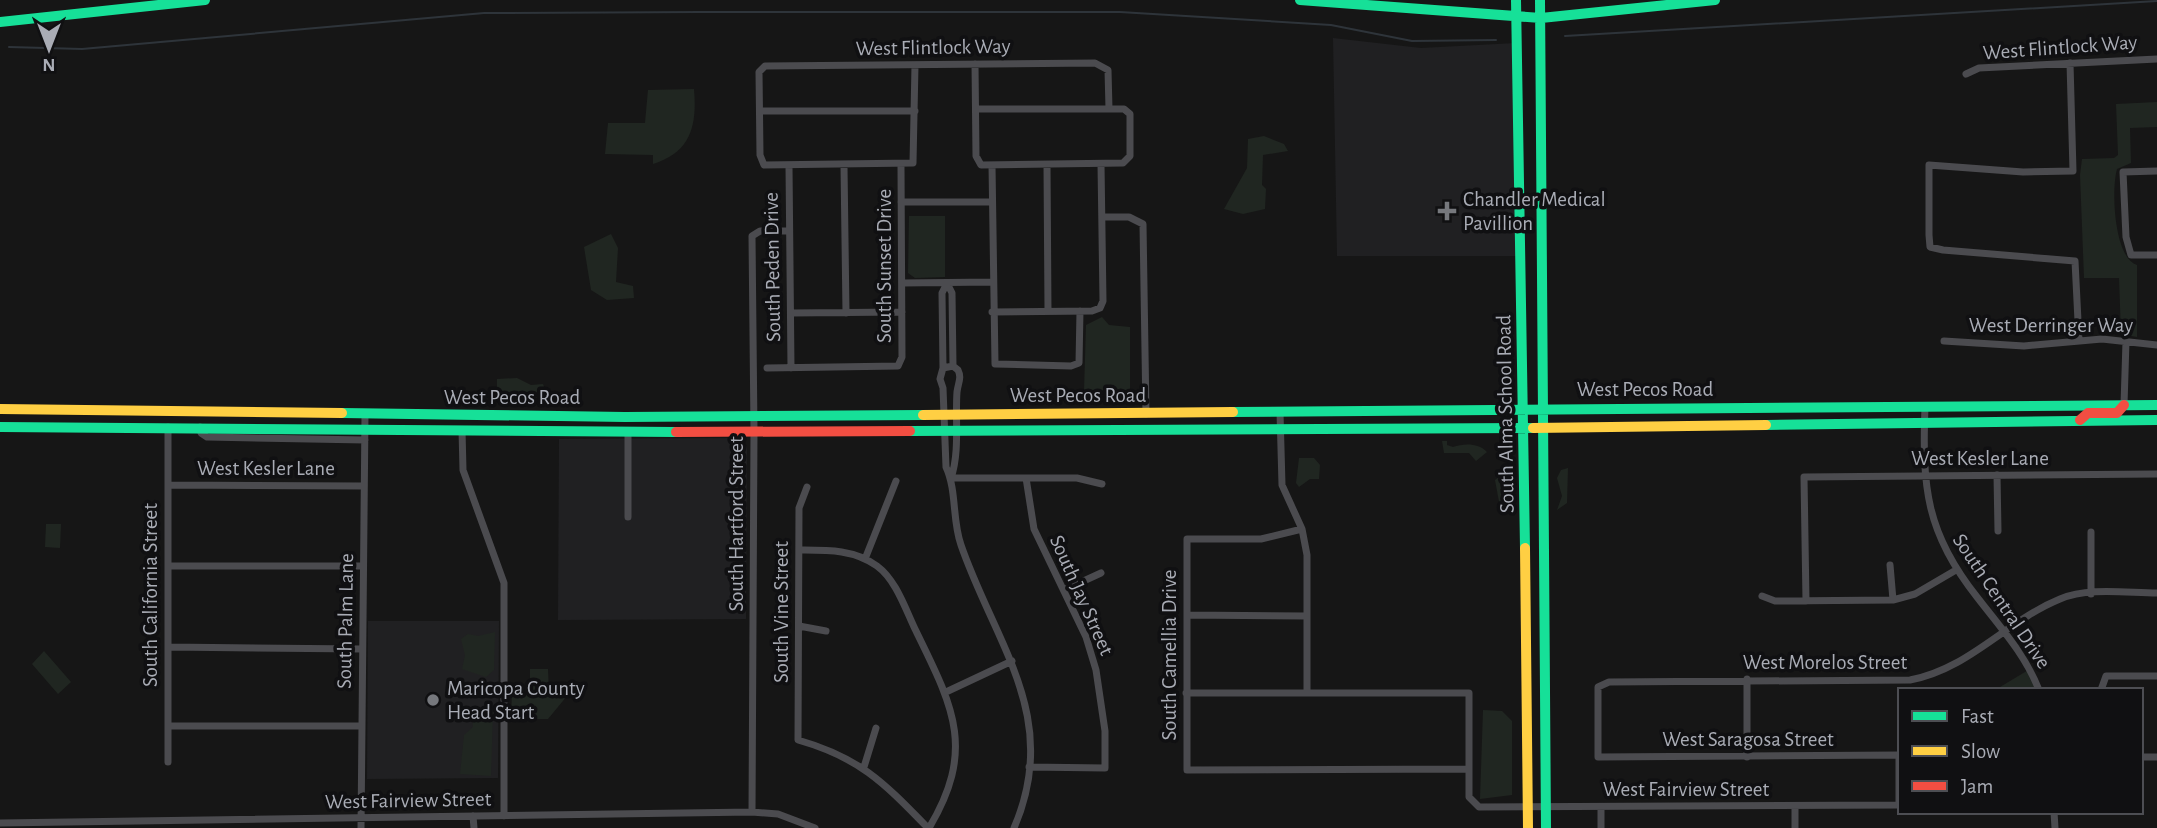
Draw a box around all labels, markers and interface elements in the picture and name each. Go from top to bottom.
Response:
north arrow [14,14,84,84]
street label: West Flintlock Way [1982,32,2138,63]
street label: West Flintlock Way [855,36,1011,59]
text: N [42,55,56,74]
street label: South Sunset Drive [874,189,895,343]
place label: Chandler Medical Pavillion [1463,189,1606,234]
street label: South Peden Drive [761,192,784,342]
marker: Chandler Medical Pavillion [1437,201,1457,221]
street label: South Alma School Road [1493,314,1518,513]
street label: West Derringer Way [1969,315,2133,336]
street label: West Pecos Road [1577,379,1713,400]
street label: West Pecos Road [1010,385,1146,406]
street label: West Pecos Road [444,387,580,408]
street label: South Hartford Street [726,436,747,612]
street label: West Kesler Lane [1911,448,2049,469]
street label: West Kesler Lane [197,458,335,479]
street label: South California Street [140,503,161,687]
street label: South Central Drive [1949,530,2054,673]
street label: South Jay Street [1046,532,1117,659]
street label: South Vine Street [771,541,792,683]
street label: South Palm Lane [334,553,357,689]
street label: South Camellia Drive [1159,570,1180,740]
street label: West Morelos Street [1743,652,1907,673]
place label: Maricopa County Head Start [447,678,585,723]
legend [1898,688,2143,814]
marker: Maricopa County Head Start [425,692,441,708]
text: Fast [1961,706,1994,727]
street label: West Saragosa Street [1662,729,1834,750]
text: Slow [1961,741,2000,762]
text: Jam [1961,776,1993,797]
street label: West Fairview Street [1603,779,1770,800]
street label: West Fairview Street [325,789,492,812]

